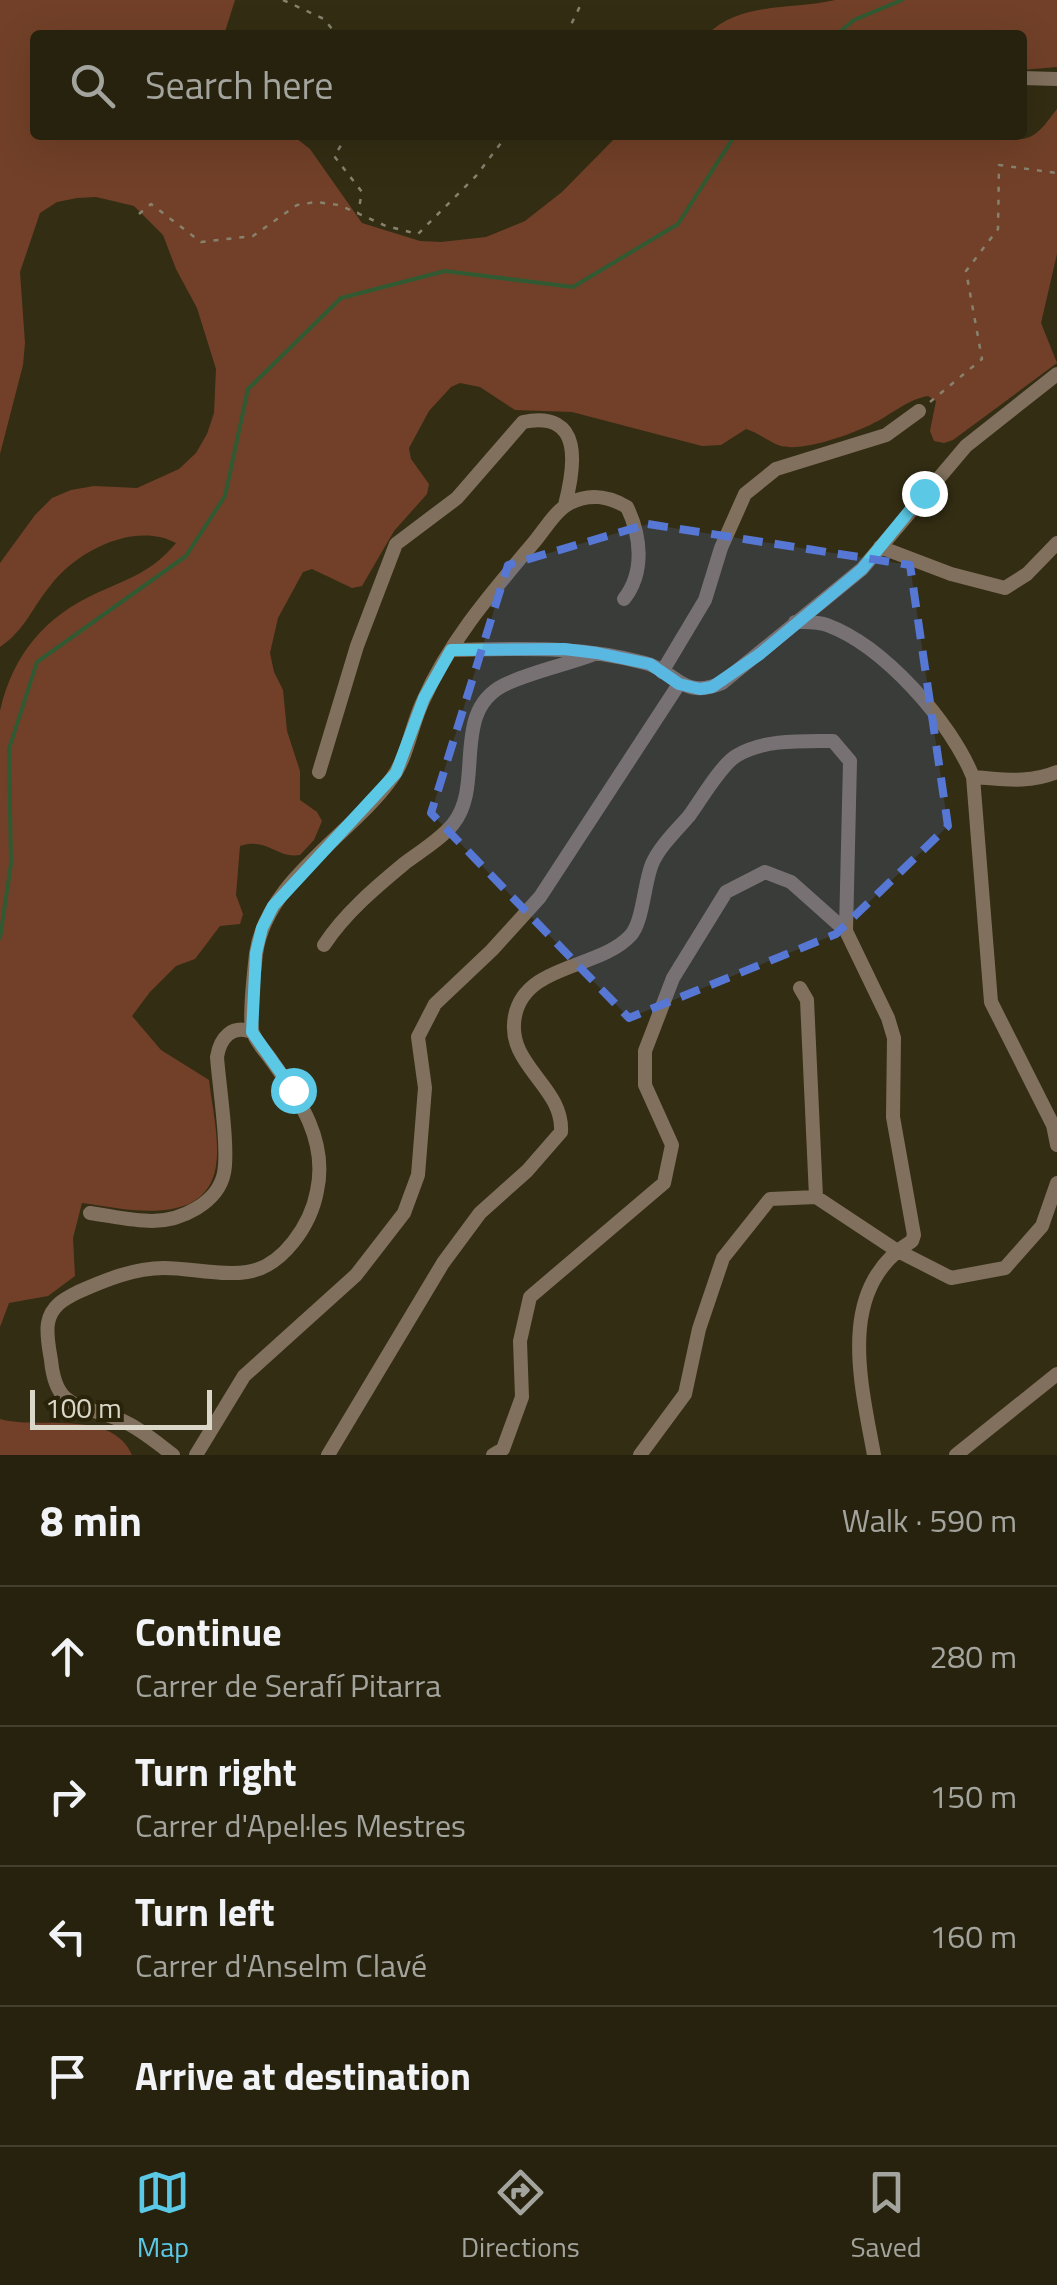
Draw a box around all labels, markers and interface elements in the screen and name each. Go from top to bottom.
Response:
search box [30,30,1027,140]
text: Search here [145,56,333,114]
icon: search [65,58,120,113]
route end [902,471,948,517]
route start [271,1068,317,1114]
scale bar [30,1385,212,1430]
text: 100 m [45,1386,122,1429]
text: 8 min [40,1488,142,1552]
text: Walk · 590 m [842,1496,1017,1544]
text: Continue [135,1603,282,1661]
icon: ahead [40,1629,95,1684]
text: 280 m [929,1632,1017,1680]
text: Carrer de Serafí Pitarra [135,1661,441,1709]
text: Turn right [135,1743,297,1801]
icon: right [40,1769,95,1824]
text: 150 m [929,1772,1017,1820]
text: Carrer d'Apel·les Mestres [135,1801,466,1849]
text: Turn left [135,1883,275,1941]
icon: left [40,1909,95,1964]
text: 160 m [929,1912,1017,1960]
text: Carrer d'Anselm Clavé [135,1941,427,1989]
text: Arrive at destination [135,2047,471,2105]
icon: arrive [40,2049,95,2104]
tab: Map [135,2165,190,2268]
tab: Directions [461,2165,580,2268]
tab: Saved [850,2165,922,2268]

